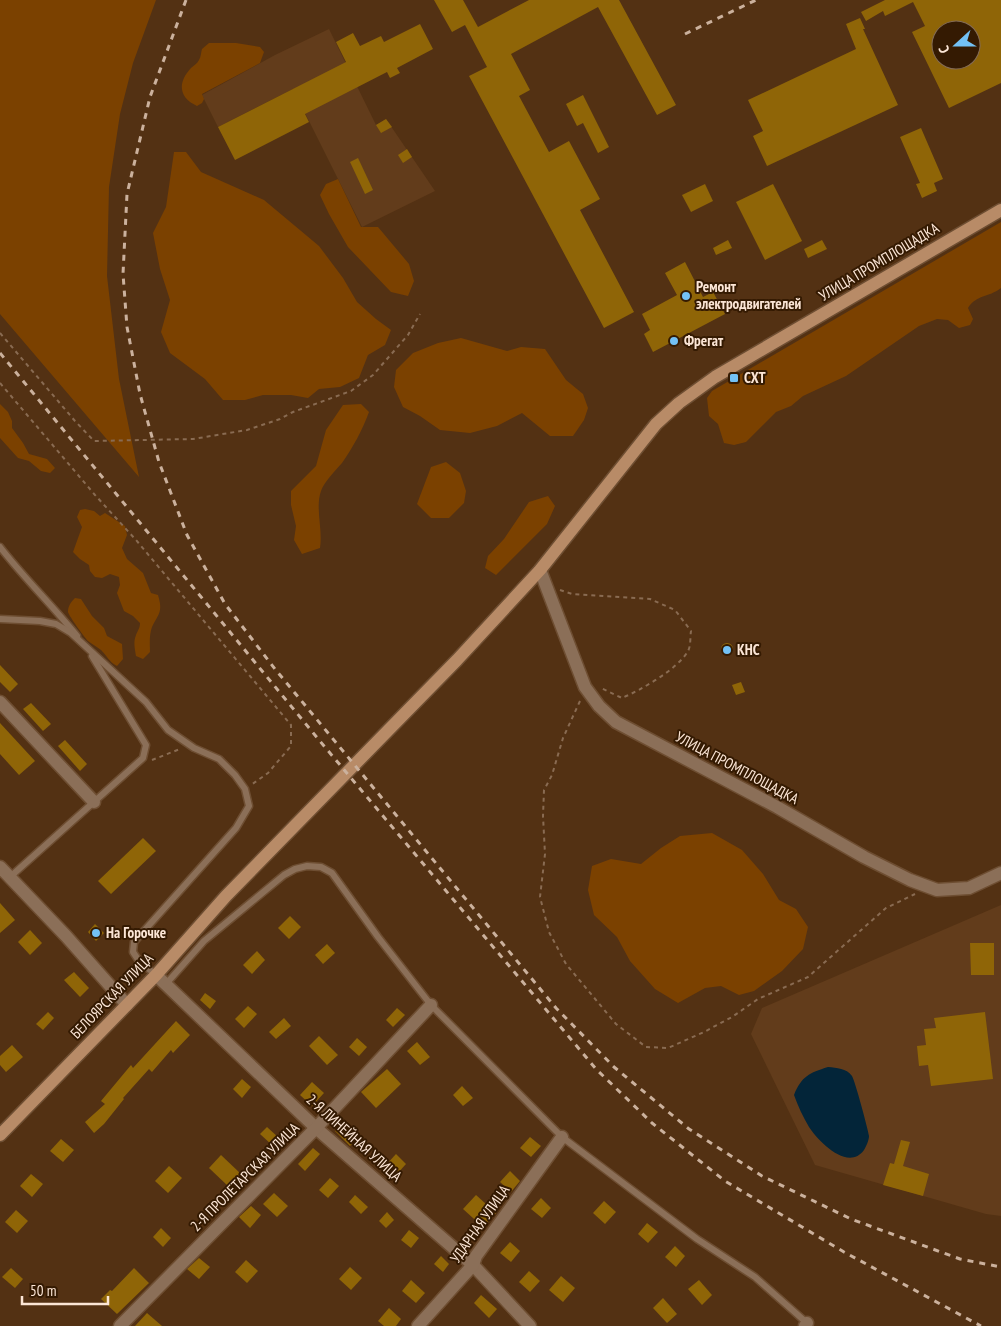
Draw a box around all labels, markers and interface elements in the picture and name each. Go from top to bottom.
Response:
north arrow [931,20,981,70]
text: С [934,43,953,56]
street label: УЛИЦА ПРОМПЛОЩАДКА [815,218,943,305]
place label: Ремонт электродвигателей [696,277,802,313]
marker: Ремонт электродвигателей [680,290,692,302]
place label: Фрегат [684,331,724,350]
marker: Фрегат [668,335,680,347]
place label: СХТ [744,368,766,387]
marker: СХТ [728,372,740,384]
place label: КНС [737,640,760,659]
marker: КНС [721,644,733,656]
street label: УЛИЦА ПРОМПЛОЩАДКА [672,727,803,808]
place label: На Горочке [106,923,166,942]
marker: На Горочке [90,927,102,939]
street label: БЕЛОЯРСКАЯ УЛИЦА [66,948,158,1042]
street label: 2-Я ЛИНЕЙНАЯ УЛИЦА [303,1090,407,1186]
street label: 2-Я ПРОЛЕТАРСКАЯ УЛИЦА [186,1118,304,1235]
street label: УДАРНАЯ УЛИЦА [446,1180,514,1266]
scale bar [22,1274,109,1306]
text: 50 m [30,1281,56,1300]

